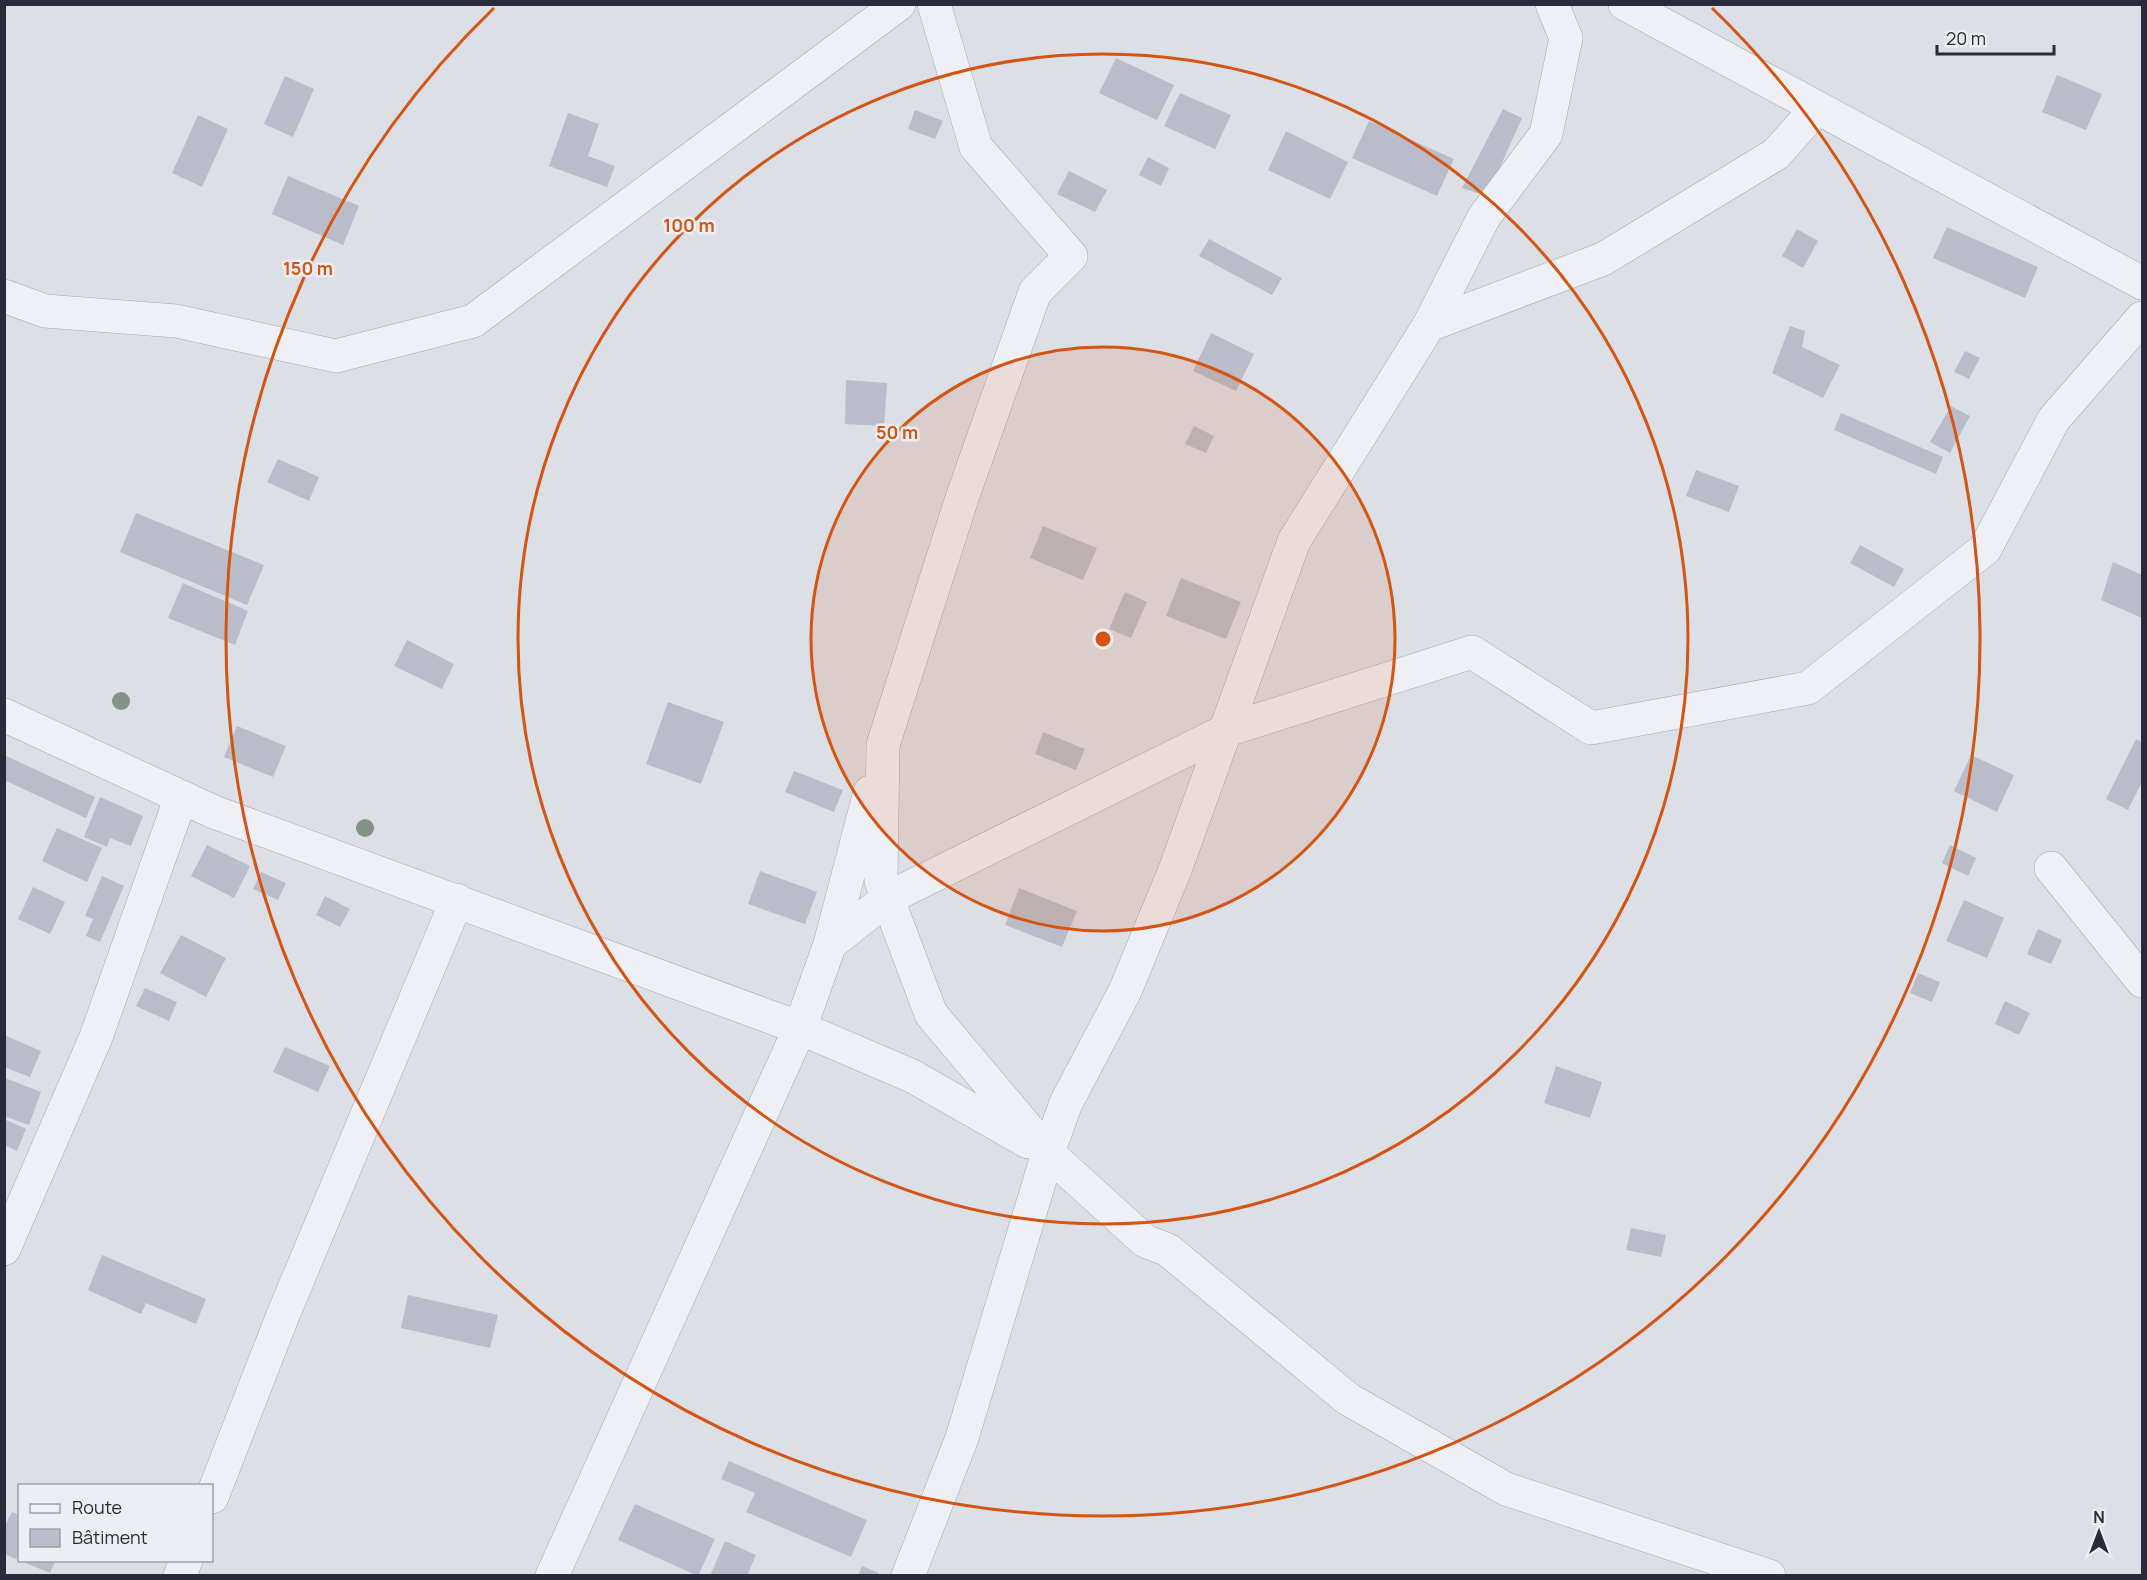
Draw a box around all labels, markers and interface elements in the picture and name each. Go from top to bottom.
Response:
scale bar [1937,18,2054,56]
text: 20 m [1946,26,1986,50]
text: 100 m [663,213,715,237]
text: 150 m [283,256,333,280]
text: 50 m [876,420,918,444]
centre of rings [1093,629,1113,649]
legend [18,1484,213,1562]
text: Route [72,1495,122,1519]
north arrow [2069,1502,2129,1562]
text: N [2093,1506,2105,1528]
text: Bâtiment [72,1525,148,1549]

